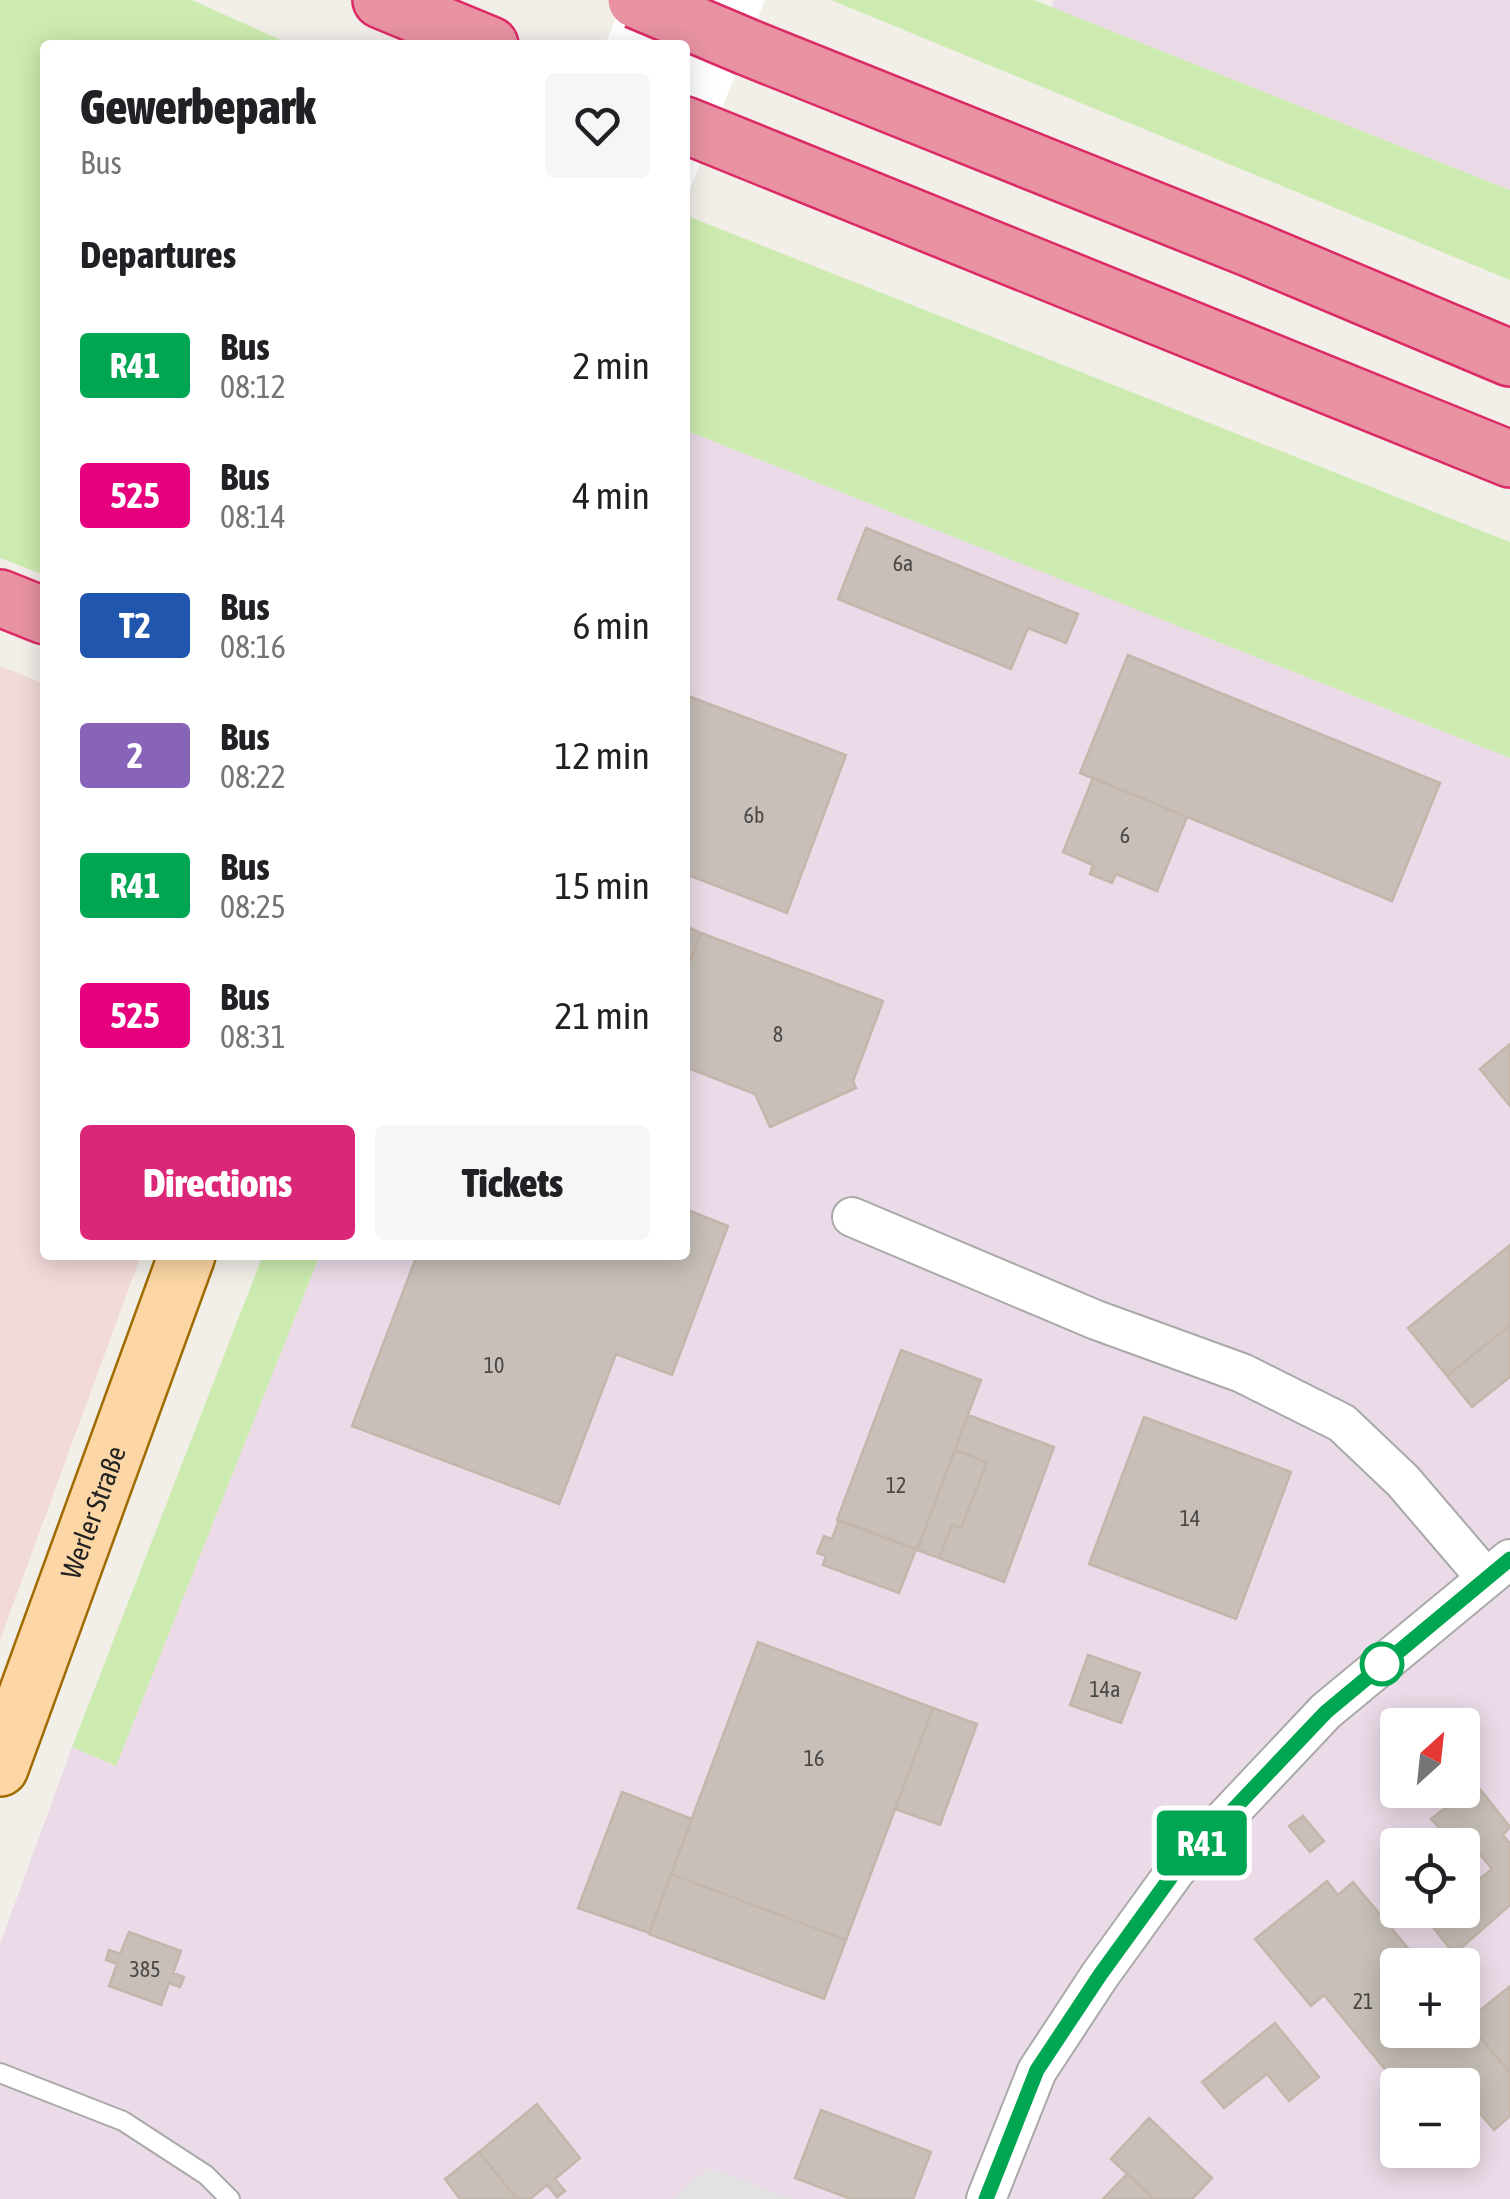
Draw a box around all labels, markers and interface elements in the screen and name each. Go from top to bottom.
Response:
button: heart [545,73,650,178]
text: Gewerbepark [80,79,316,134]
text: Bus [80,144,122,181]
text: Departures [80,233,236,276]
text: Bus [220,325,270,368]
text: 2 min [572,344,650,387]
text: R41 [110,345,160,385]
text: 08:12 [220,368,286,405]
text: Bus [220,455,270,498]
text: 4 min [572,474,650,517]
text: 525 [110,475,160,515]
text: 08:14 [220,498,286,535]
house number: 6a [893,550,913,576]
text: Bus [220,585,270,628]
text: 6 min [572,604,650,647]
text: T2 [119,605,151,645]
text: 08:16 [220,628,286,665]
text: Bus [220,715,270,758]
text: 12 min [555,734,650,777]
text: 2 [127,735,143,775]
text: 08:22 [220,758,286,795]
house number: 6b [744,802,764,828]
house number: 6 [1120,822,1130,848]
text: Bus [220,845,270,888]
text: 15 min [555,864,650,907]
text: R41 [110,865,160,905]
text: 08:25 [220,888,286,925]
text: Bus [220,975,270,1018]
text: 21 min [555,994,650,1037]
text: 525 [110,995,160,1035]
text: 08:31 [220,1018,286,1055]
house number: 8 [773,1021,783,1047]
button: Directions [80,1125,355,1240]
button: Tickets [375,1125,650,1240]
house number: 10 [484,1352,504,1378]
street label: Werler Straße [54,1442,132,1583]
house number: 12 [886,1472,906,1498]
house number: 14 [1180,1505,1200,1531]
unlabelled marker [1361,1643,1403,1685]
house number: 14a [1090,1676,1120,1702]
north arrow [1380,1708,1480,1808]
map controls [1380,1708,1480,2168]
house number: 16 [804,1745,824,1771]
line badge: R41 [1144,1810,1260,1876]
text: R41 [1177,1823,1227,1863]
button: locate [1380,1828,1480,1928]
button: + [1380,1948,1480,2048]
house number: 385 [129,1956,161,1982]
house number: 21 [1353,1988,1373,2014]
button: − [1380,2068,1480,2168]

